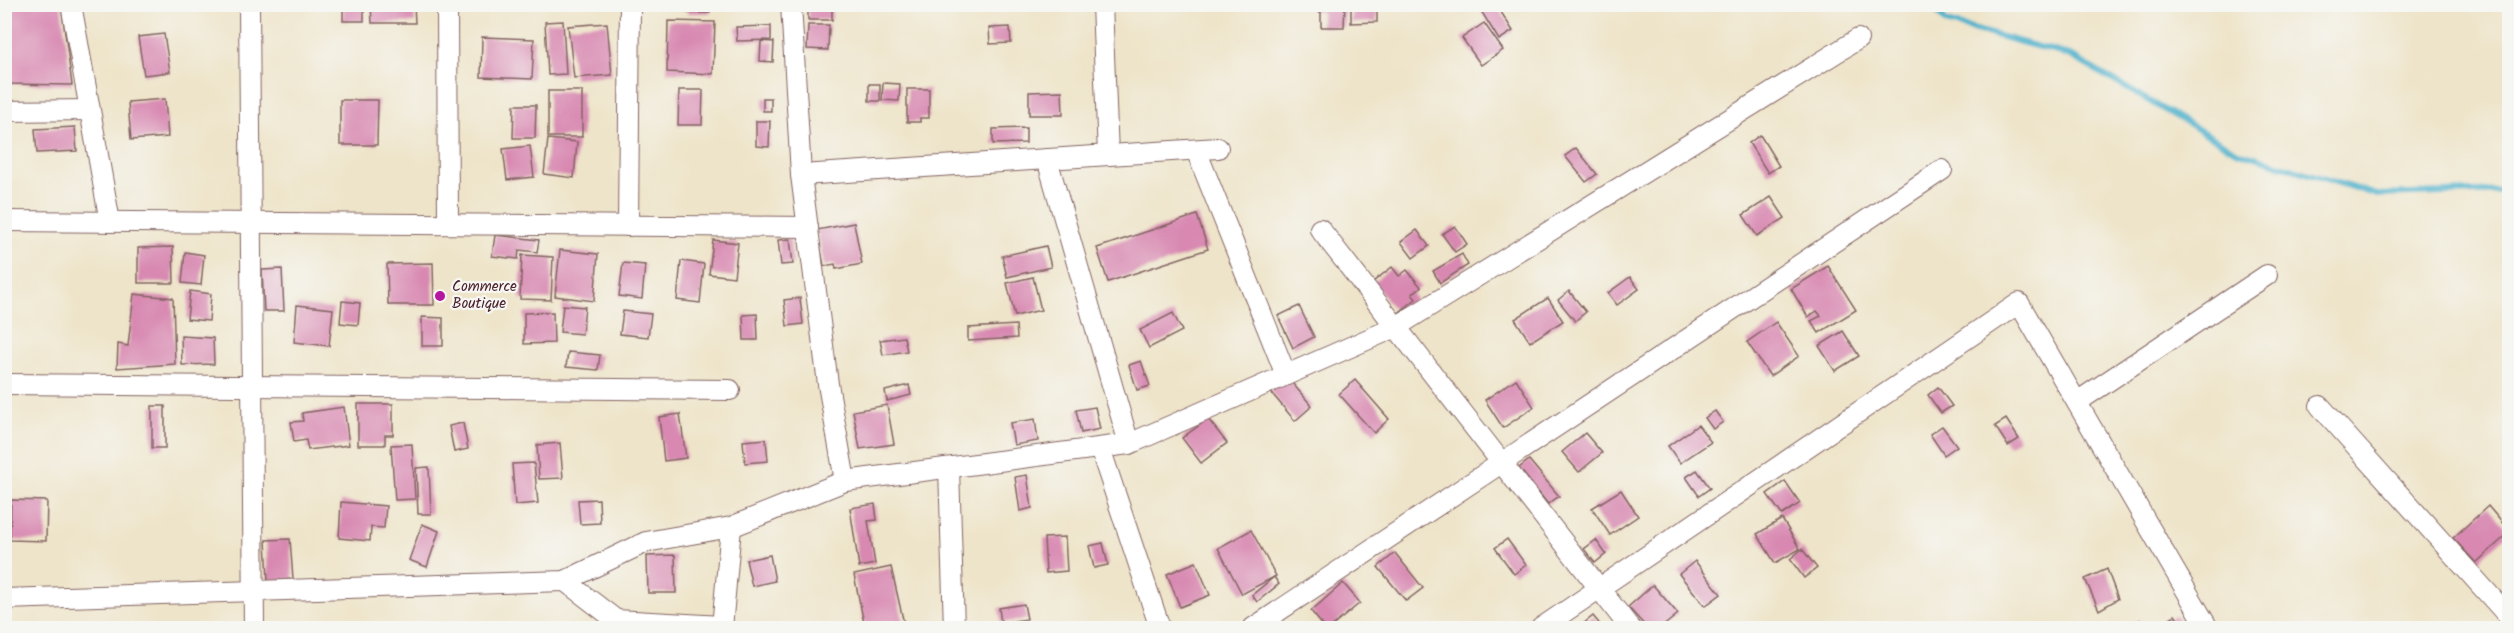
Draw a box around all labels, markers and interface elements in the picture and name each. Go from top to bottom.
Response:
place label: Commerce Boutique [452,275,517,316]
marker: Commerce Boutique [433,289,447,303]

